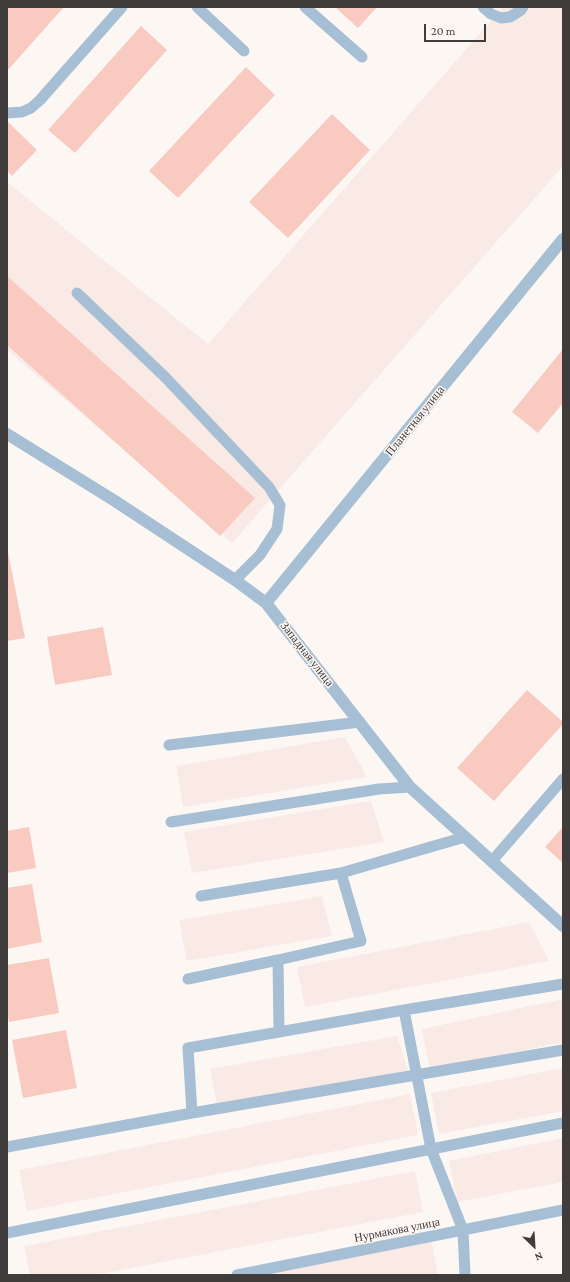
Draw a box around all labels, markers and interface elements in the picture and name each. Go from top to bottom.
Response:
scale bar [426,16,488,42]
text: 20 m [431,24,455,38]
street label: Планетная улица [382,383,448,459]
street label: Западная улица [277,619,337,689]
street label: Нурмакова улица [353,1215,441,1245]
north arrow [514,1226,554,1266]
text: N [533,1250,545,1264]

